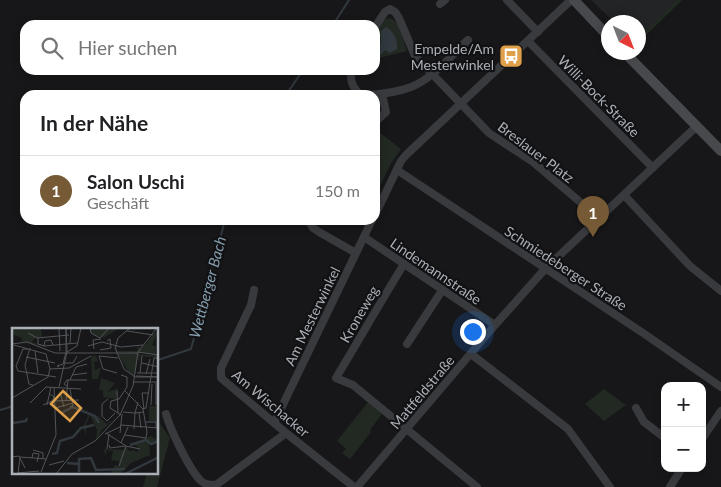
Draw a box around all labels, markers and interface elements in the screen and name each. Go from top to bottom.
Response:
north arrow [601,15,646,60]
search box [20,20,380,75]
icon: search [38,34,66,62]
text: Hier suchen [78,36,177,59]
place label: Empelde/Am Mesterwinkel [411,40,494,73]
bus stop icon: Empelde/Am Mesterwinkel [498,43,524,69]
street label: Willi-Bock-Straße [555,52,643,140]
text: In der Nähe [40,110,148,135]
street label: Breslauer Platz [495,118,577,186]
text: Salon Uschi [87,170,185,193]
text: 1 [51,181,61,200]
text: 150 m [315,181,360,200]
text: Geschäft [87,193,149,212]
pin: 1 [577,196,609,237]
street label: Schmiedeberger Straße [502,222,630,314]
water label: Wettberger Bach [185,234,229,340]
street label: Lindemannstraße [387,234,485,308]
street label: Am Mesterwinkel [281,264,343,368]
street label: Kroneweg [336,283,382,345]
your location [460,319,486,345]
inset map [12,328,159,474]
street label: Mattfeldstraße [386,352,458,432]
street label: Am Wischacker [229,366,313,440]
map controls [661,382,706,472]
button: + [661,382,706,427]
button: − [661,427,706,472]

